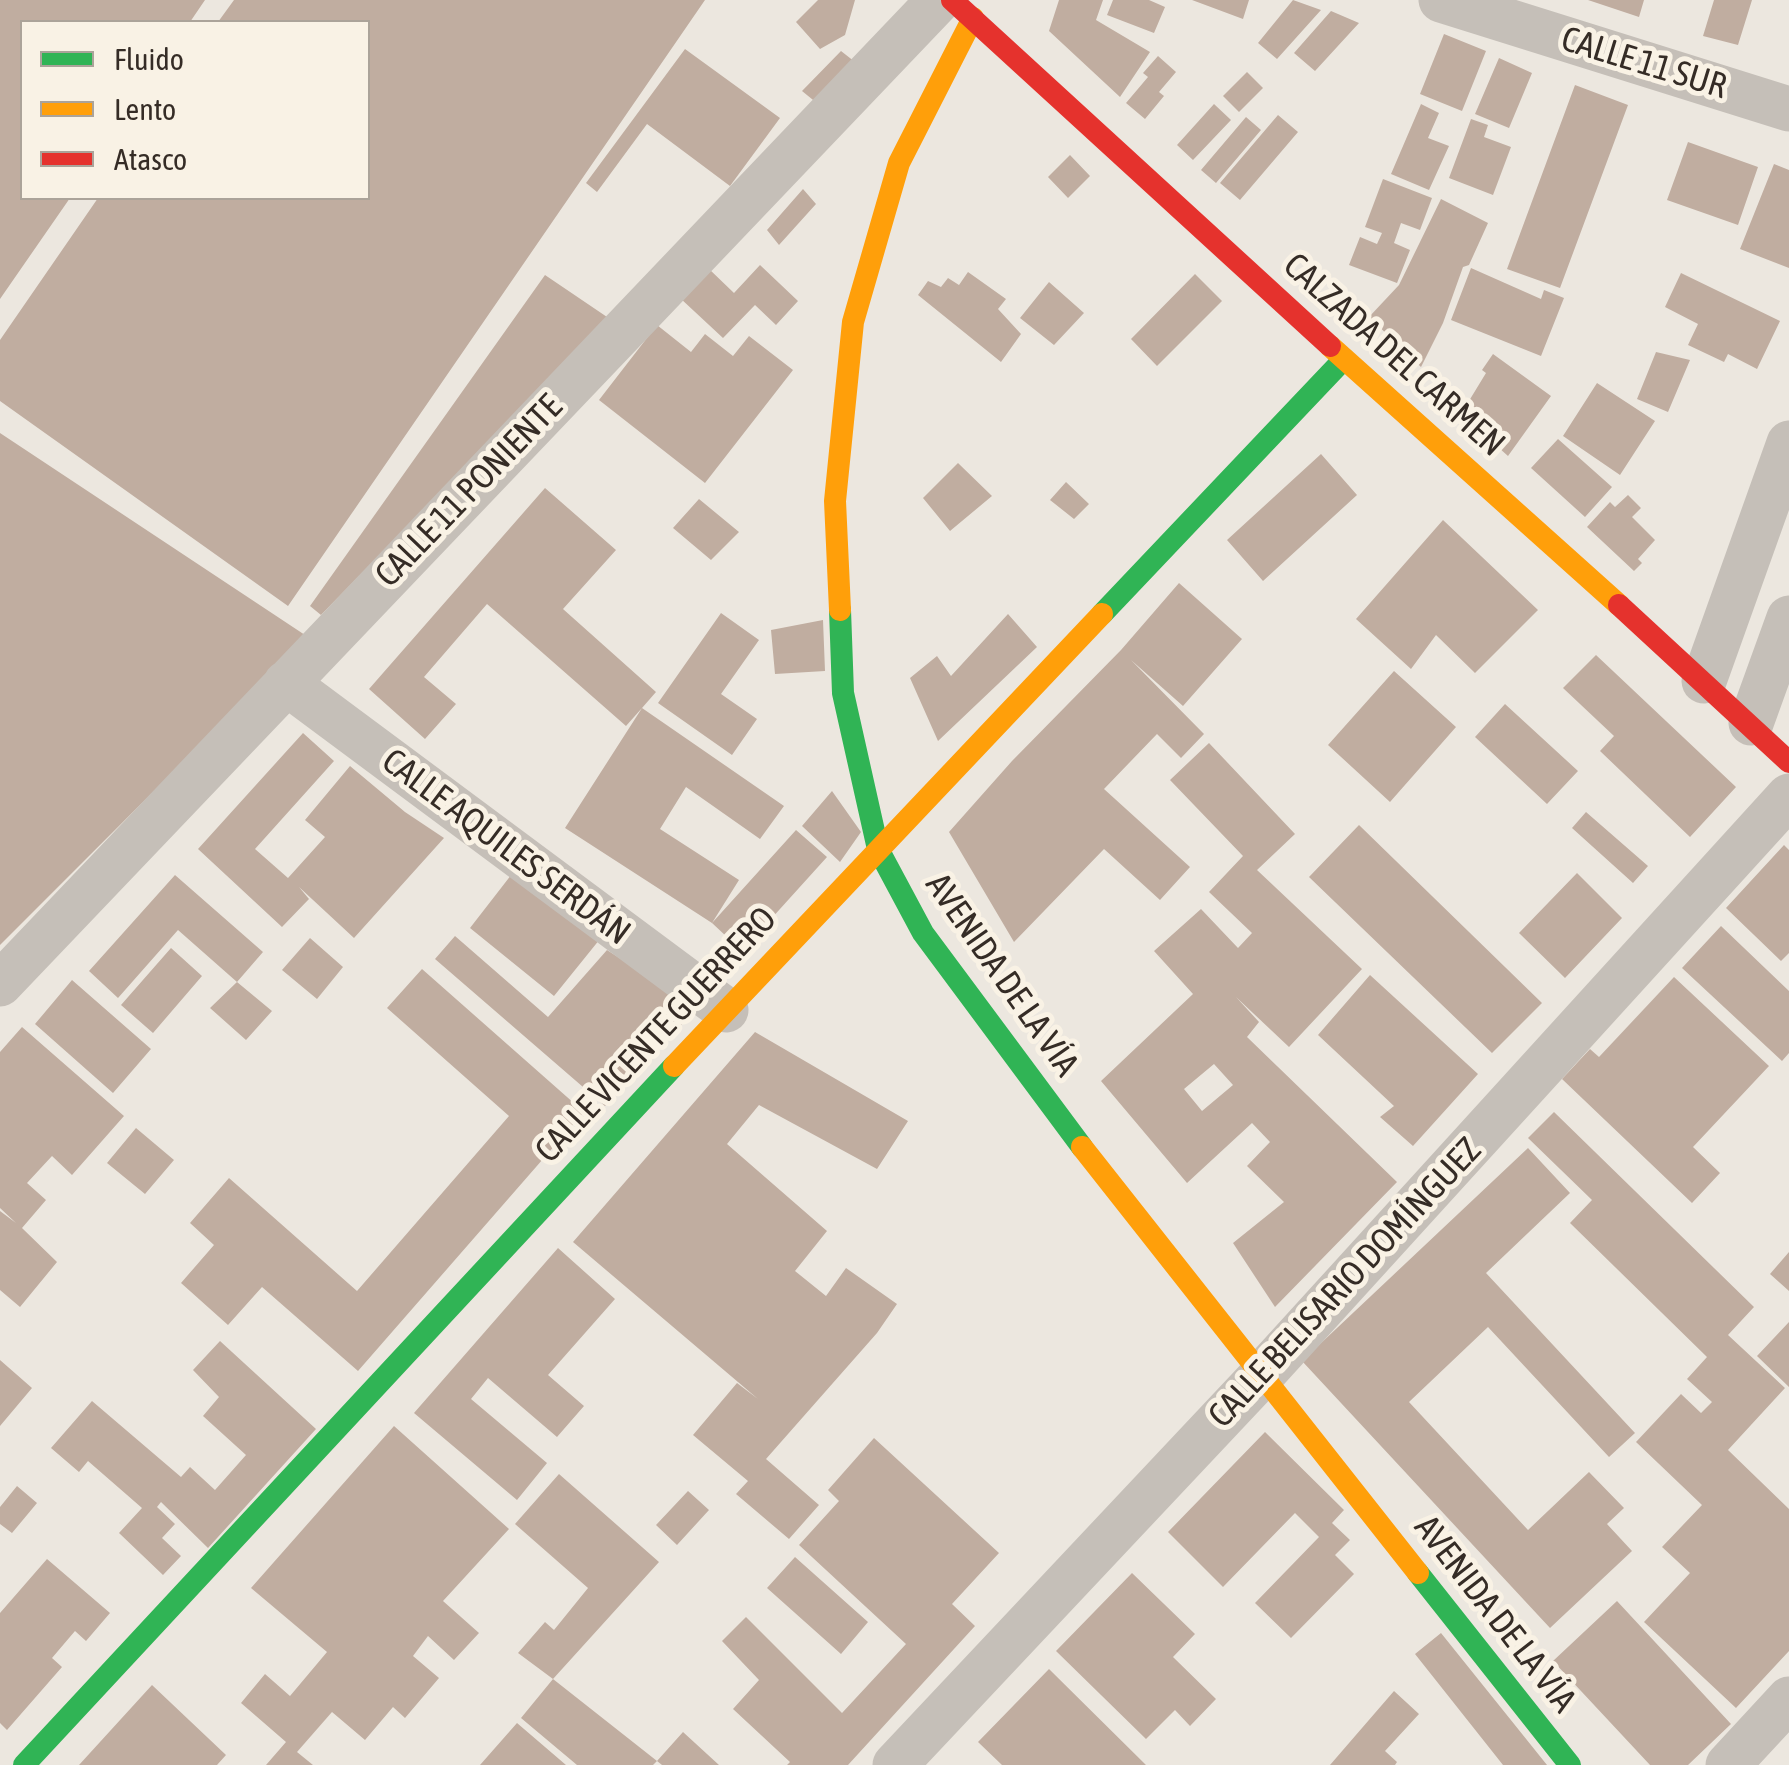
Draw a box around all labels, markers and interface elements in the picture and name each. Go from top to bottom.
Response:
street label: CALLE 11 SUR [1556,18,1732,108]
legend [20,20,370,200]
text: Fluido [114,42,184,76]
text: Lento [114,92,176,126]
text: Atasco [114,142,187,176]
street label: CALZADA DEL CARMEN [1275,245,1513,465]
street label: CALLE 11 PONIENTE [367,386,571,596]
street label: CALLE AQUILES SERDÁN [374,740,638,954]
street label: AVENIDA DE LA VÍA [917,866,1087,1084]
street label: CALLE VICENTE GUERRERO [527,899,785,1171]
street label: CALLE BELISARIO DOMÍNGUEZ [1200,1130,1490,1436]
street label: AVENIDA DE LA VÍA [1405,1507,1585,1721]

